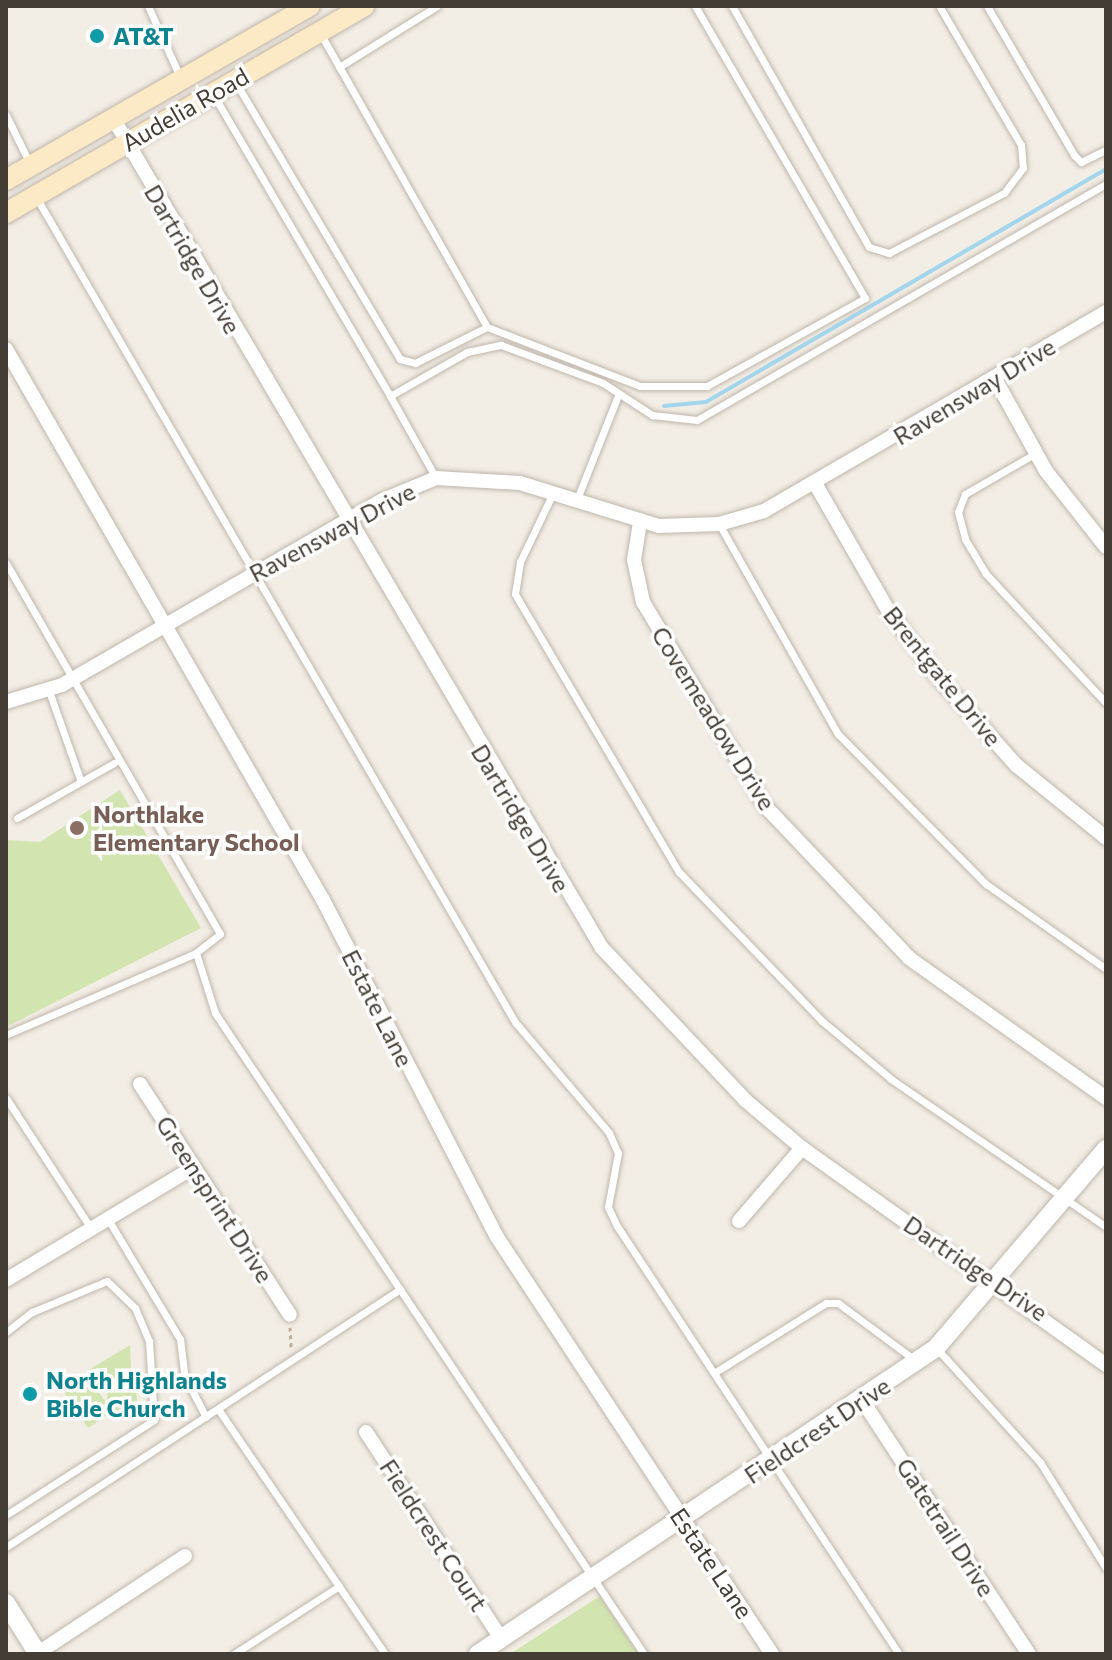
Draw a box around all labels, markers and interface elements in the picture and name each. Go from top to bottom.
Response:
place label: AT&T [113,22,174,50]
marker: AT&T [88,27,106,45]
street label: Audelia Road [116,61,254,157]
street label: Dartridge Drive [139,179,247,339]
street label: Ravensway Drive [888,331,1060,451]
street label: Ravensway Drive [244,476,420,588]
street label: Brentgate Drive [878,600,1008,752]
street label: Covemeadow Drive [646,621,782,815]
street label: Dartridge Drive [466,739,576,897]
place label: Northlake Elementary School [93,800,300,856]
marker: Northlake Elementary School [68,819,86,837]
street label: Estate Lane [336,945,420,1071]
street label: Greensprint Drive [150,1110,280,1288]
street label: Dartridge Drive [899,1209,1053,1327]
place label: North Highlands Bible Church [46,1366,227,1422]
street label: Fieldcrest Drive [739,1371,895,1489]
marker: North Highlands Bible Church [21,1385,39,1403]
street label: Gatetrail Drive [891,1453,1001,1601]
street label: Fieldcrest Court [374,1454,494,1616]
street label: Estate Lane [665,1502,759,1624]

